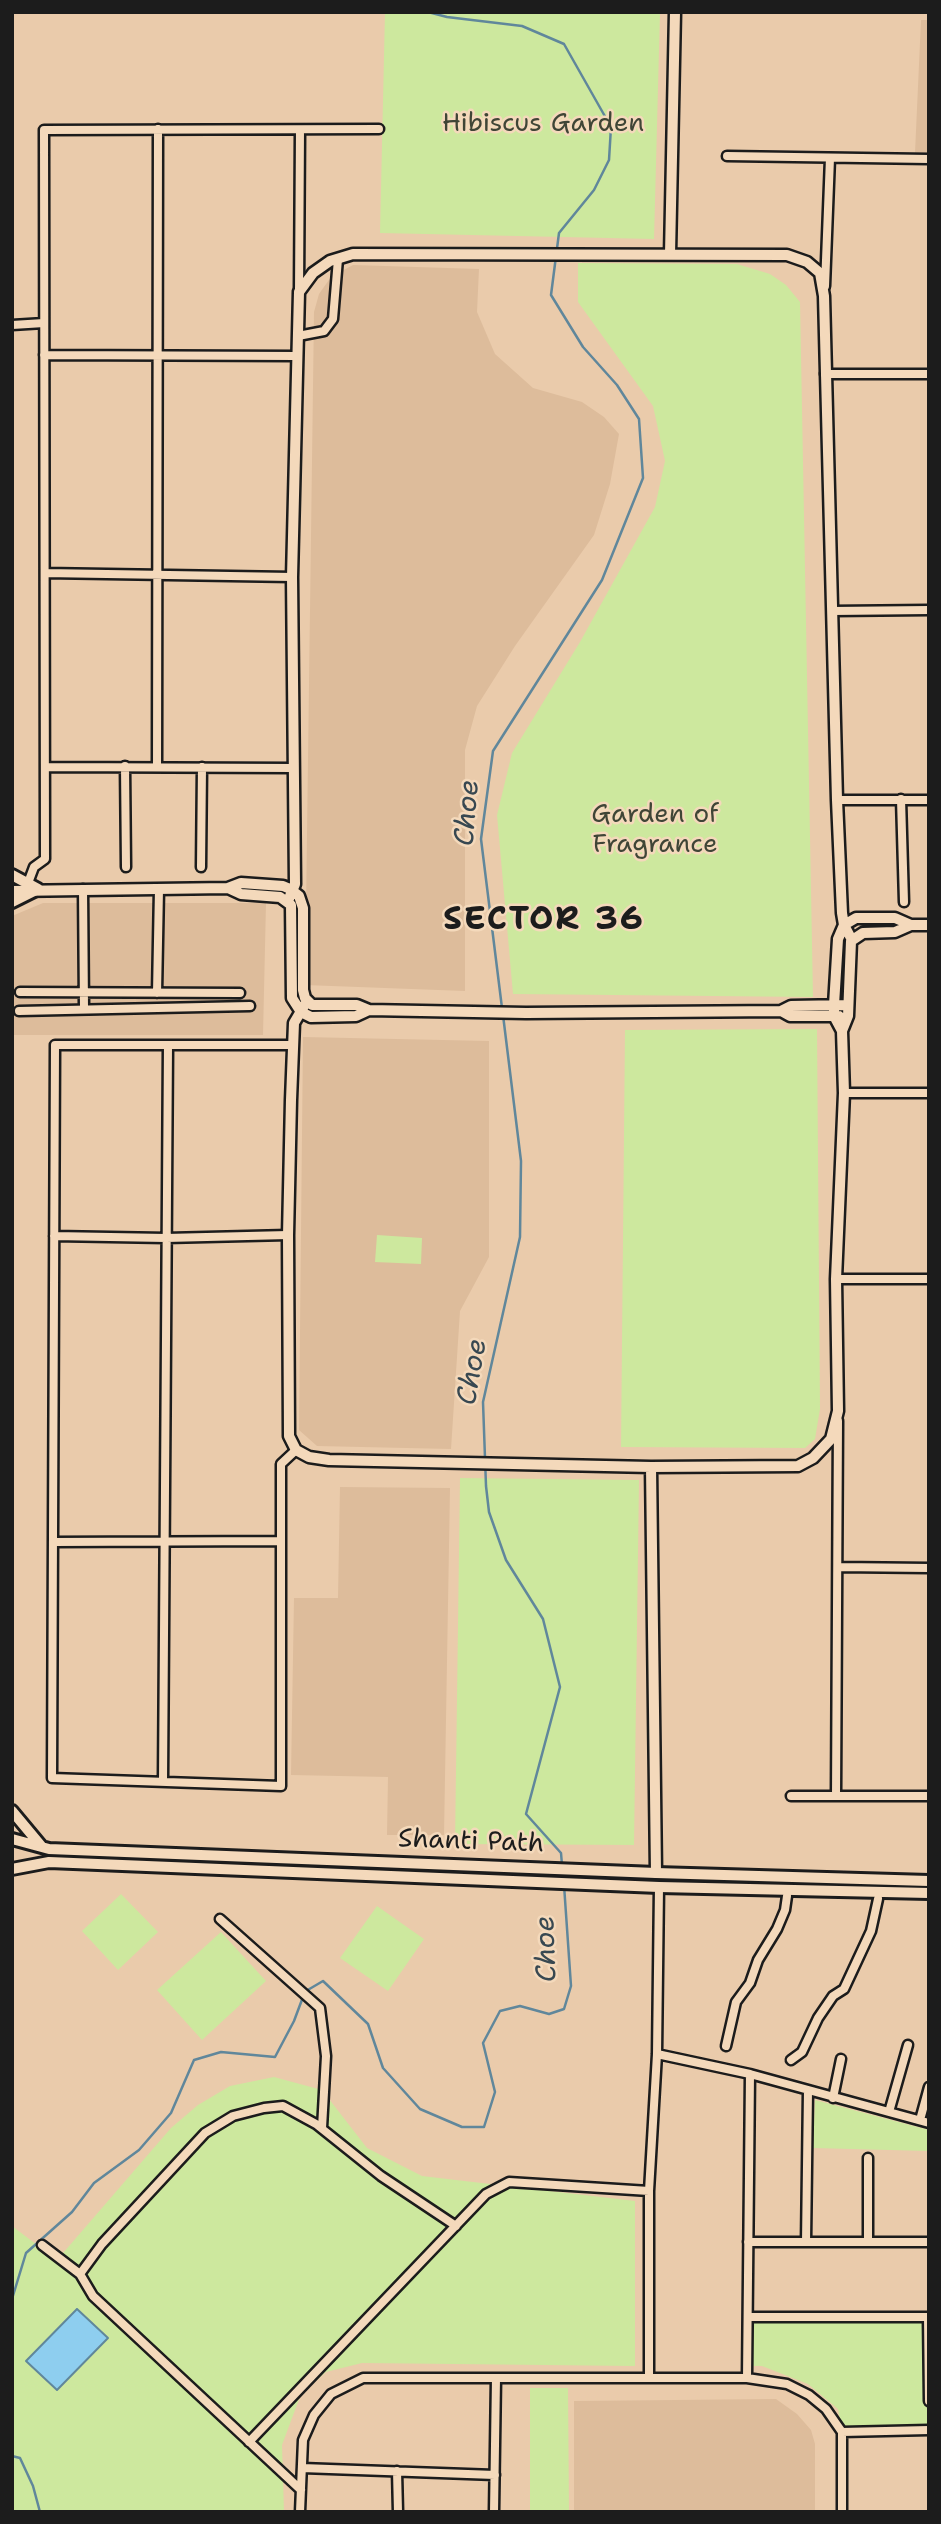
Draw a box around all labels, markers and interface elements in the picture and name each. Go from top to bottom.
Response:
park label: Hibiscus Garden [442,108,644,140]
water label: Choe [448,778,488,848]
park label: Garden of Fragrance [591,799,719,860]
district label: SECTOR 36 [444,900,644,940]
water label: Choe [451,1336,495,1408]
street label: Shanti Path [397,1824,545,1860]
water label: Choe [529,1915,565,1983]

